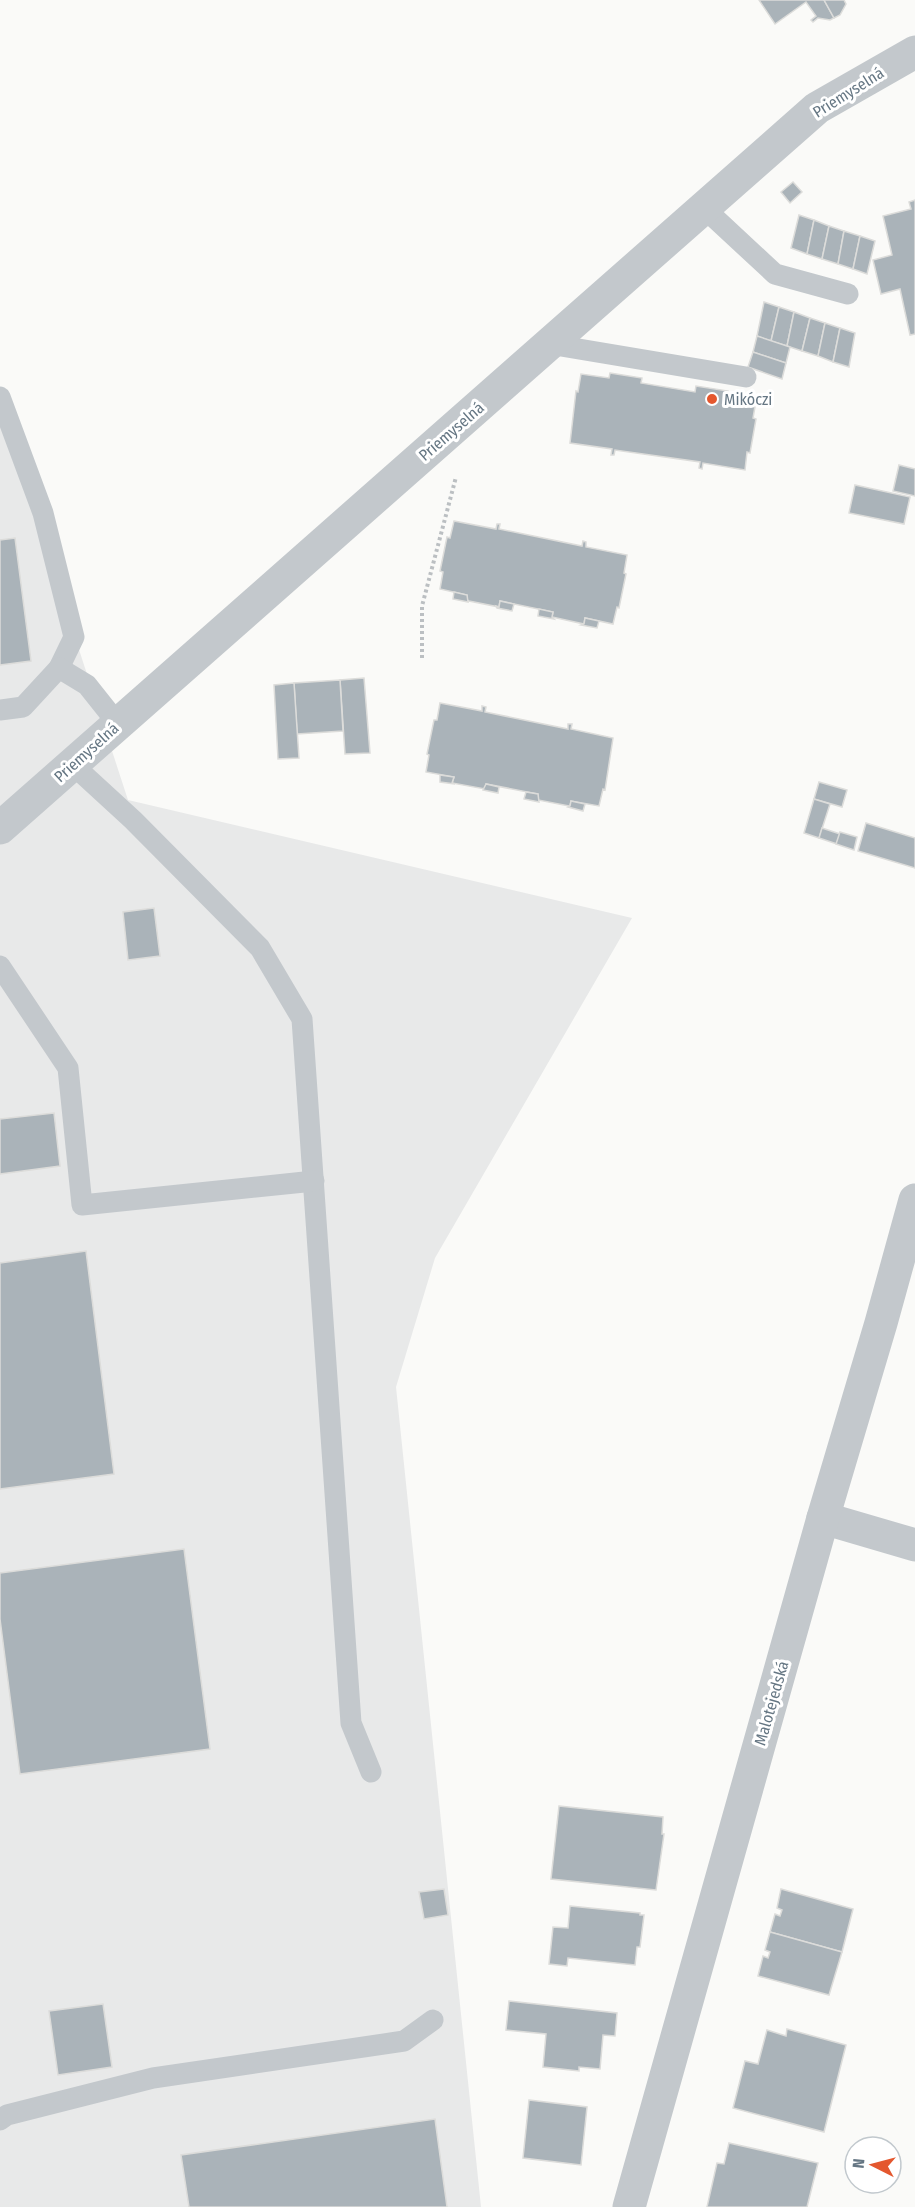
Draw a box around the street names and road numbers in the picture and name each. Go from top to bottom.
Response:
street label: Priemyselná [809,63,887,122]
street label: Priemyselná [415,398,488,465]
street label: Priemyselná [50,718,123,786]
street label: Malotejedská [750,1659,793,1748]

